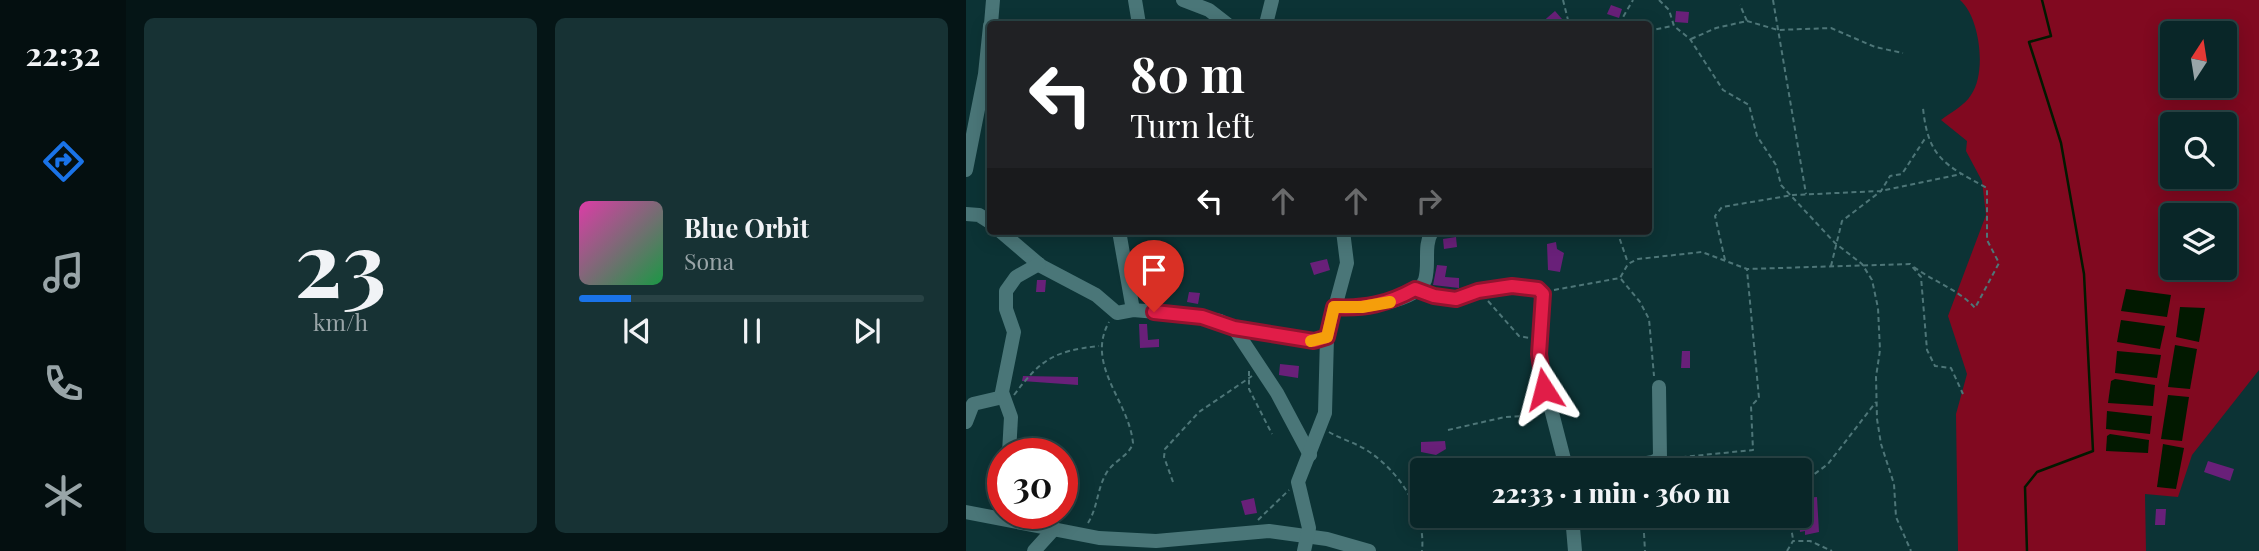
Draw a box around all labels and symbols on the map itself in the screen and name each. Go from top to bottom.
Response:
north arrow [2160,21,2236,98]
pin [1124,240,1184,312]
position arrow [1507,352,1581,426]
speed limit sign: 30 [987,438,1078,529]

